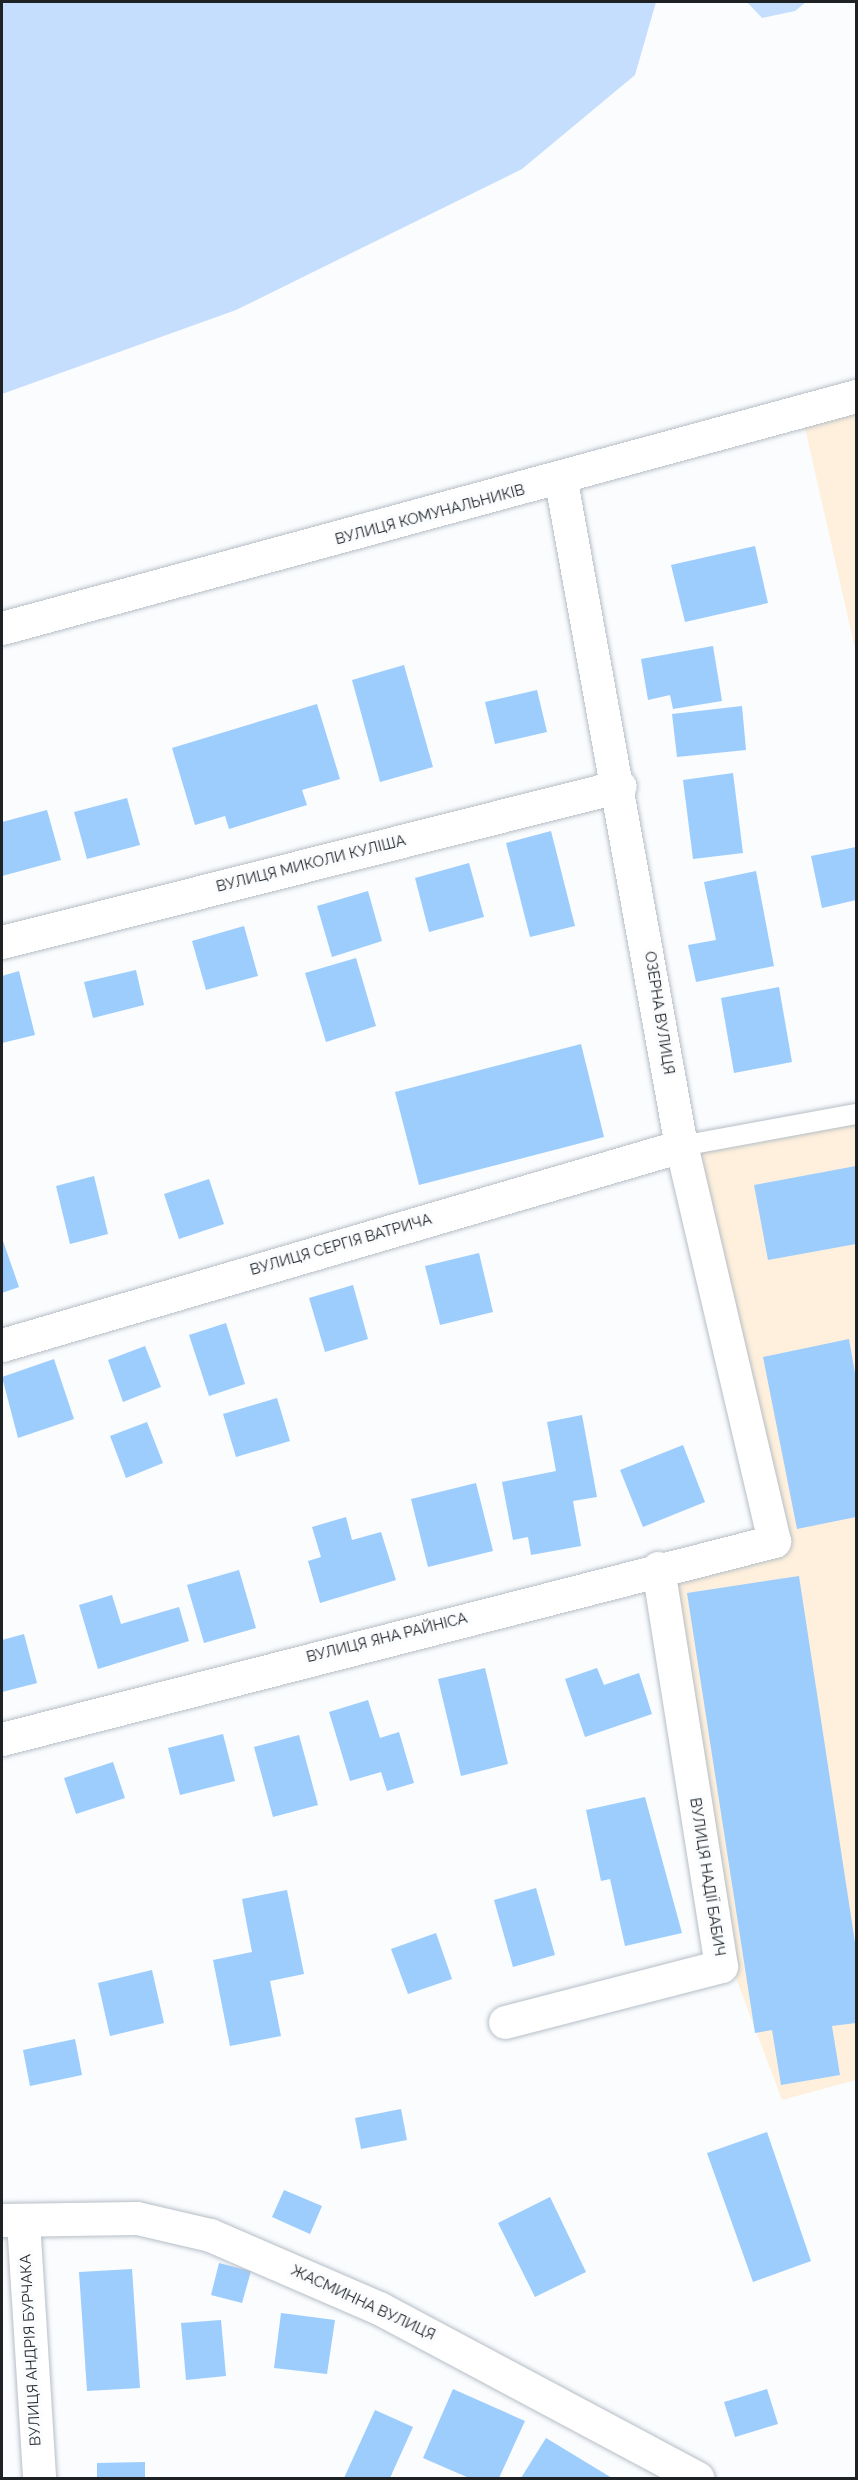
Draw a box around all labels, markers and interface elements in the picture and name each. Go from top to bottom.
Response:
street label: ВУЛИЦЯ КОМУНАЛЬНИКІВ [333,481,527,549]
street label: ВУЛИЦЯ МИКОЛИ КУЛІША [214,832,408,896]
street label: ОЗЕРНА ВУЛИЦЯ [640,950,678,1076]
street label: ВУЛИЦЯ СЕРГІЯ ВАТРИЧА [248,1210,434,1280]
street label: ВУЛИЦЯ ЯНА РАЙНІСА [304,1609,470,1667]
street label: ВУЛИЦЯ НАДІЇ БАБИЧ [686,1796,728,1958]
street label: ВУЛИЦЯ АНДРІЯ БУРЧАКА [17,2253,45,2447]
street label: ЖАСМИННА ВУЛИЦЯ [288,2262,438,2344]

